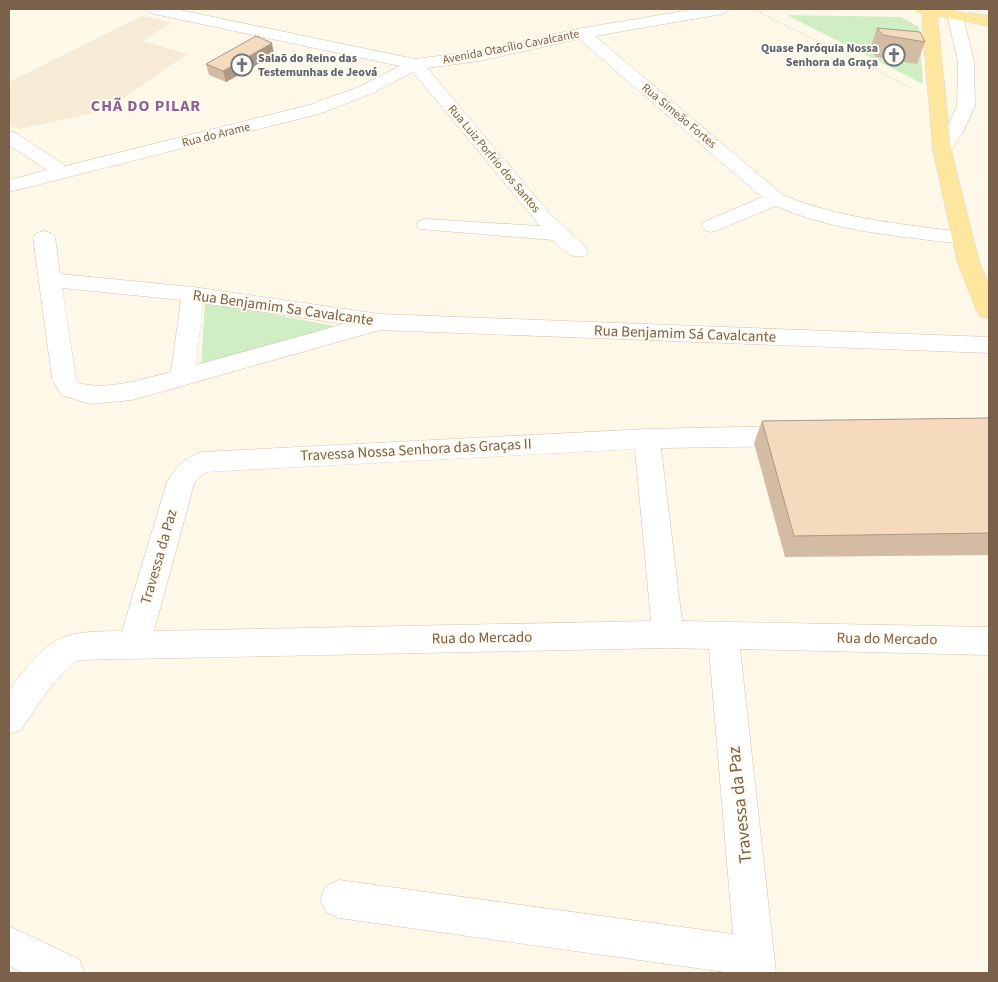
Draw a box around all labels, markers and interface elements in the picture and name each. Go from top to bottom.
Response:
street label: Avenida Otacílio Cavalcante [441,25,581,69]
place label: Quase Paróquia Nossa Senhora da Graça [761,40,878,71]
church icon: Quase Paróquia Nossa Senhora da Graça [882,43,906,67]
place label: Salaõ do Reino das Testemunhas de Jeová [258,50,377,81]
church icon: Salaõ do Reino das Testemunhas de Jeová [230,53,254,77]
street label: Rua Simeão Fortes [638,80,720,152]
district label: CHÃ DO PILAR [91,95,201,117]
street label: Rua Luiz Porfrio dos Santos [444,101,544,217]
street label: Rua do Arame [180,118,252,152]
street label: Rua Benjamim Sa Cavalcante [191,285,375,331]
street label: Rua Benjamim Sá Cavalcante [594,320,776,348]
street label: Travessa Nossa Senhora das Graças II [300,433,532,467]
street label: Travessa da Paz [135,507,183,607]
street label: Rua do Mercado [431,627,533,649]
street label: Rua do Mercado [836,628,938,650]
street label: Travessa da Paz [721,745,759,865]

